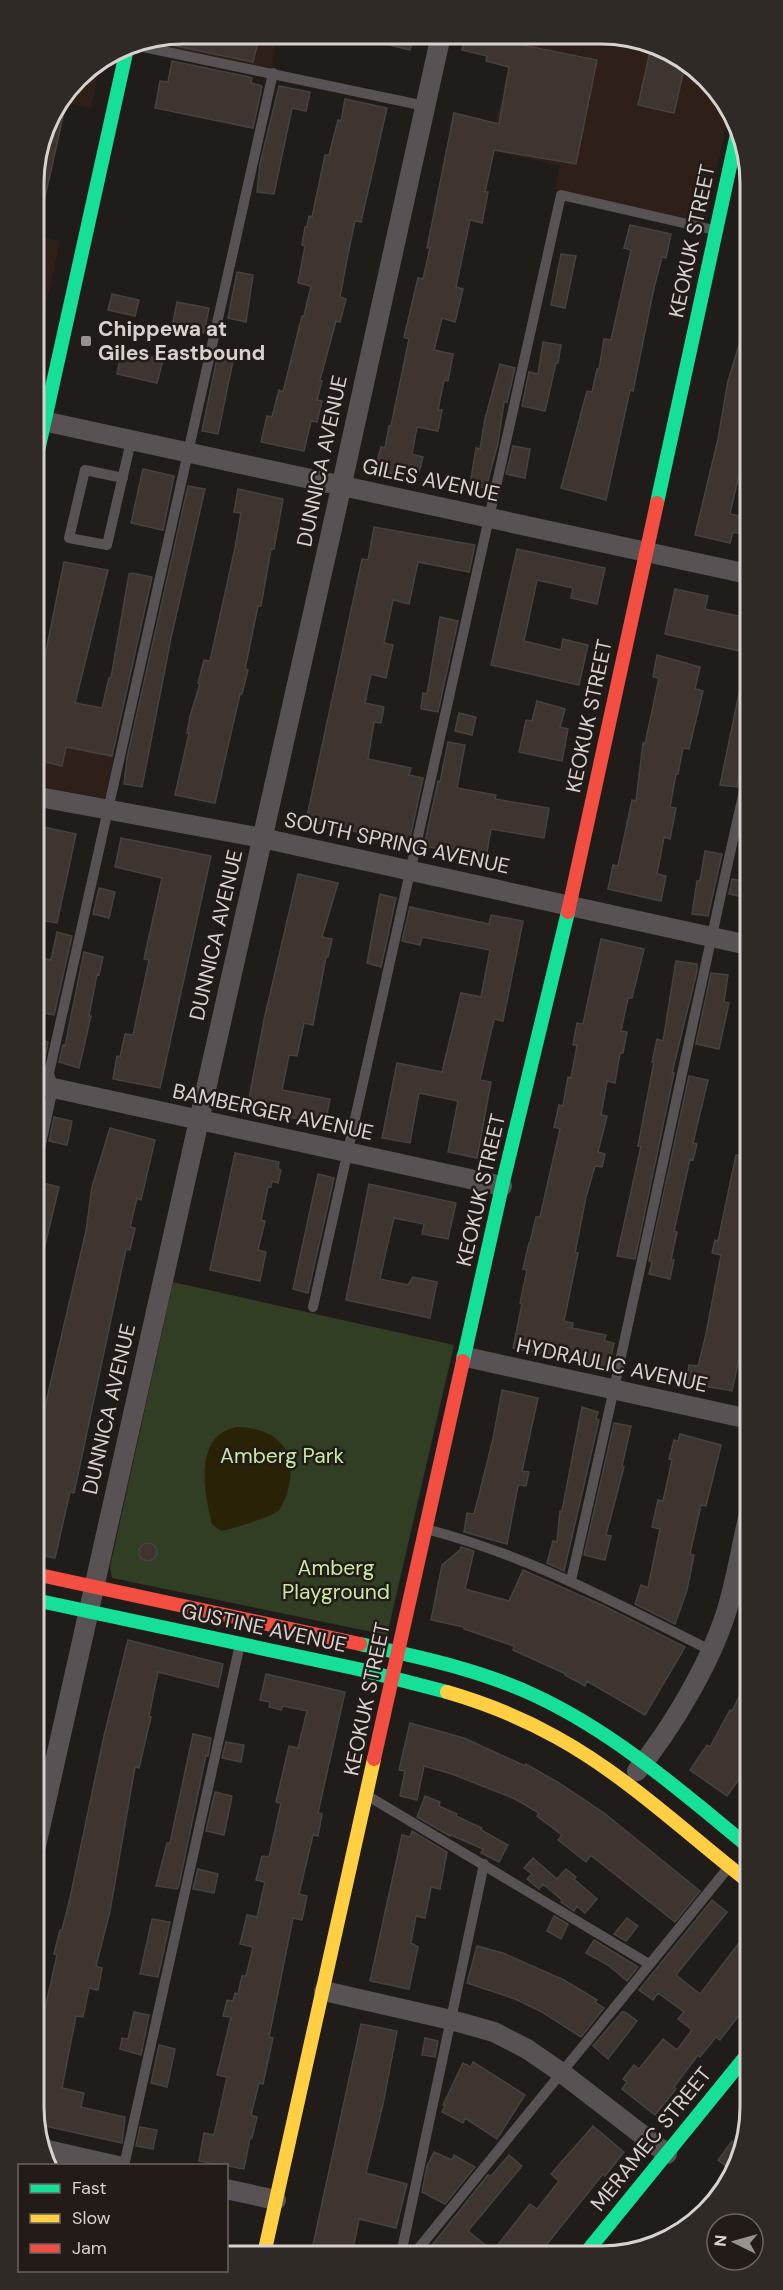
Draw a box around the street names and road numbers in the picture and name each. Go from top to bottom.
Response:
street label: KEOKUK STREET [662,162,722,320]
street label: DUNNICA AVENUE [290,373,354,549]
street label: GILES AVENUE [360,452,502,508]
street label: KEOKUK STREET [559,637,619,795]
street label: SOUTH SPRING AVENUE [282,805,512,881]
street label: DUNNICA AVENUE [183,847,249,1023]
street label: BAMBERGER AVENUE [170,1077,376,1147]
street label: KEOKUK STREET [450,1111,512,1269]
street label: DUNNICA AVENUE [76,1321,142,1497]
street label: HYDRAULIC AVENUE [514,1331,710,1399]
street label: GUSTINE AVENUE [179,1597,349,1659]
street label: KEOKUK STREET [337,1620,397,1778]
street label: MERAMEC STREET [584,2061,718,2217]

